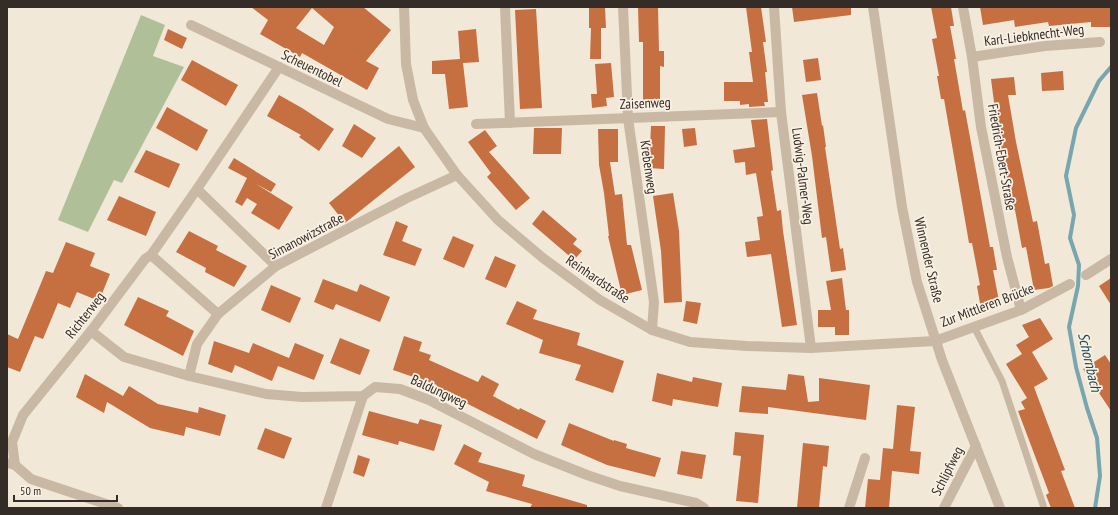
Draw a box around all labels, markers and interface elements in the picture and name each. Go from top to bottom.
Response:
street label: Karl-Liebknecht-Weg [983,20,1085,50]
street label: Scheuentobel [278,45,346,91]
street label: Zaisenweg [619,93,671,113]
street label: Friedrich-Ebert-Straße [984,102,1020,212]
street label: Ludwig-Palmer-Weg [788,127,818,225]
street label: Krebenweg [636,139,662,195]
street label: Simanowizstraße [265,209,347,263]
street label: Winnender Straße [910,215,948,305]
street label: Reinhardstraße [563,251,634,307]
street label: Zur Mittleren Brücke [938,279,1037,331]
street label: Richterweg [61,288,109,342]
water label: Schornbach [1074,331,1106,395]
street label: Baldungweg [408,370,470,412]
street label: Schlipfweg [927,443,967,499]
scale bar [14,477,117,503]
text: 50 m [20,483,41,498]

